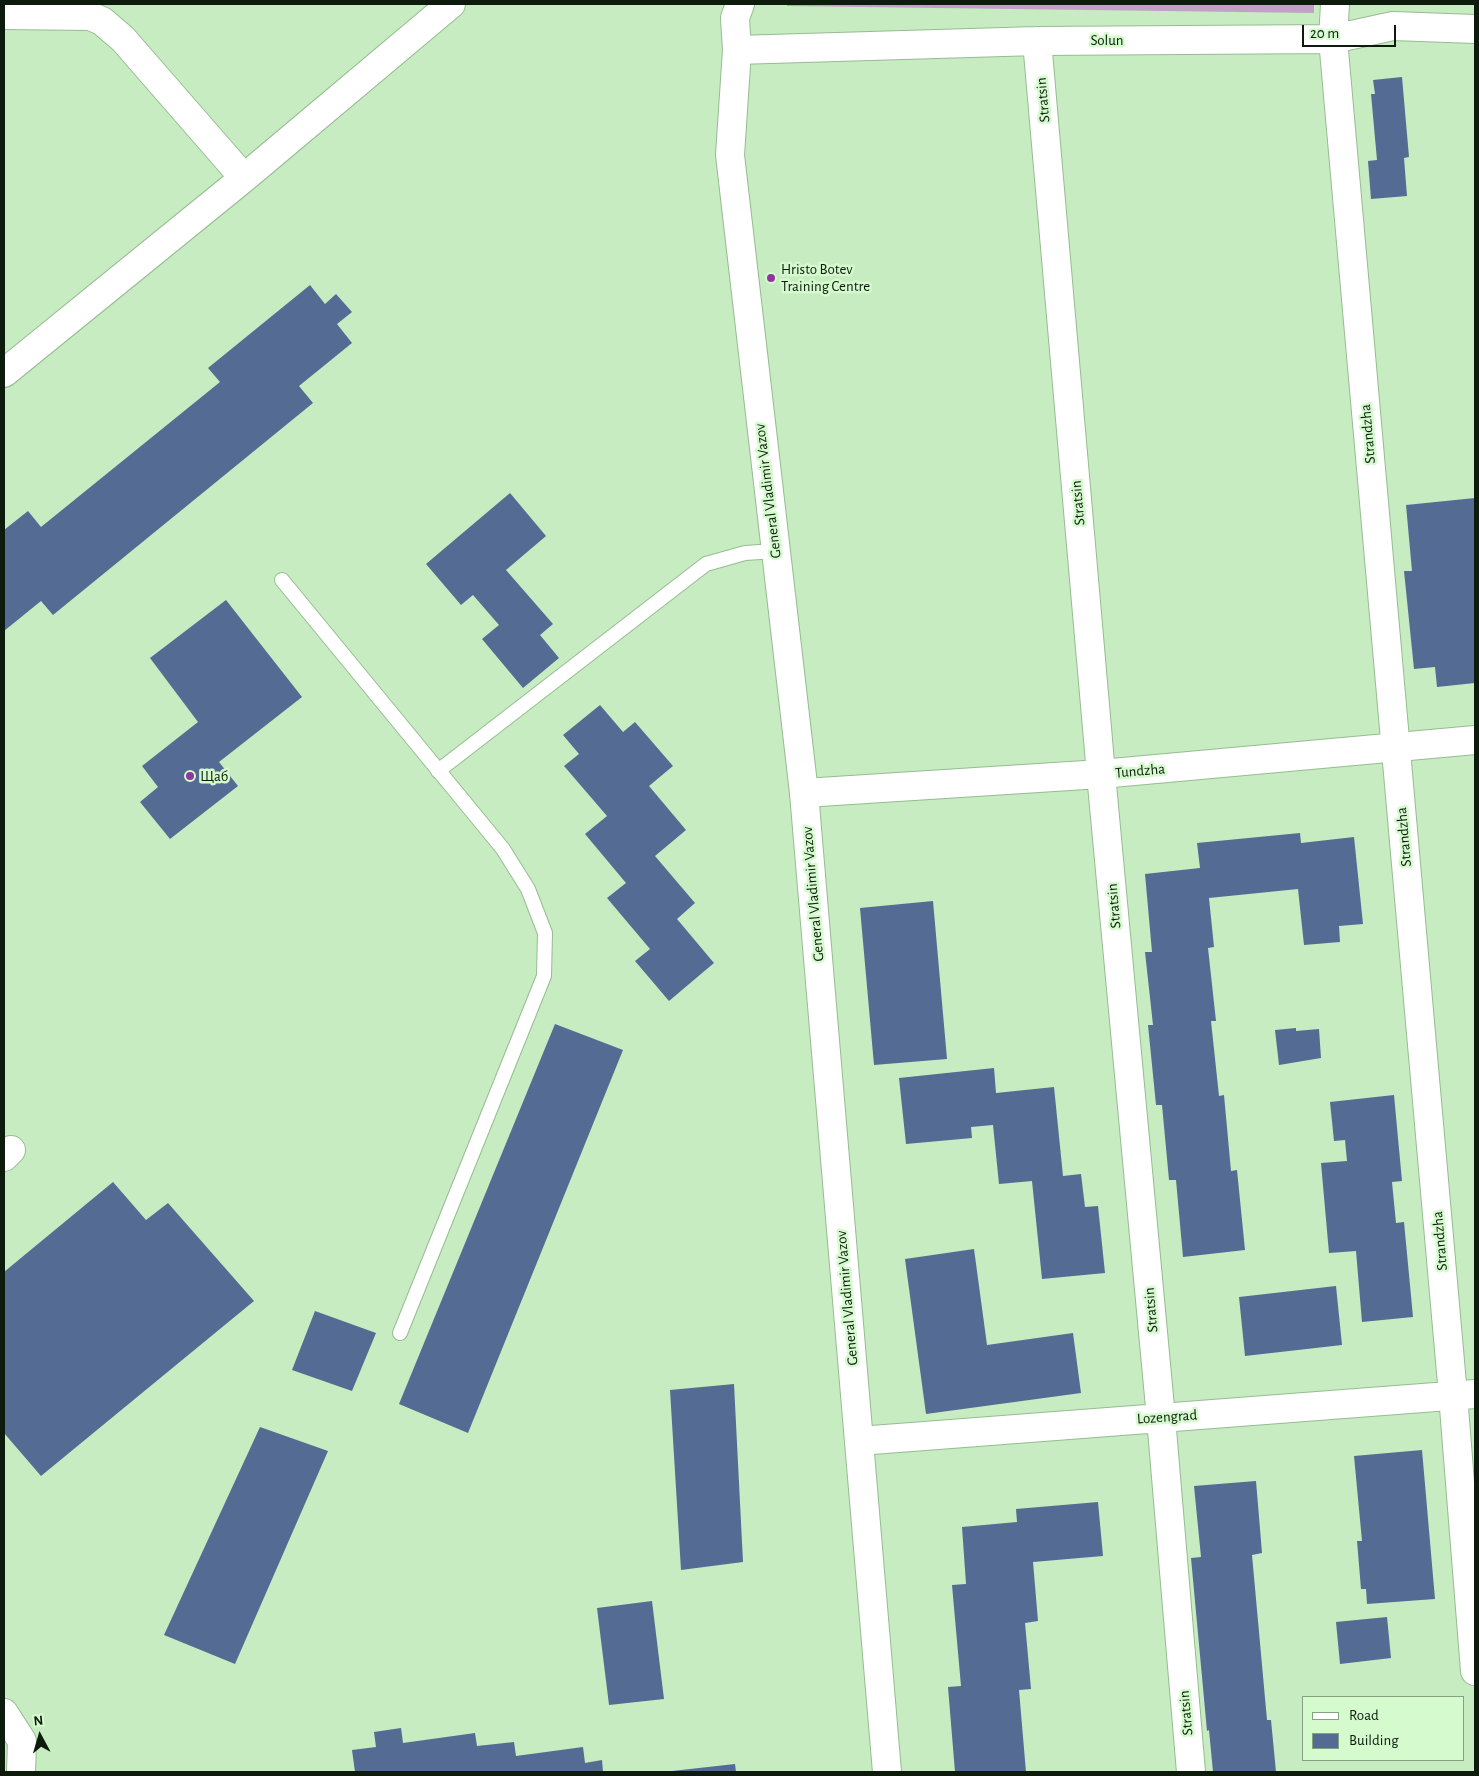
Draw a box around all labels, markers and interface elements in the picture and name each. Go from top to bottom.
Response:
scale bar [1304,15,1398,47]
text: 20 m [1310,26,1339,41]
street label: Solun [1090,31,1124,49]
street label: Stratsin [1032,77,1054,123]
place label: Hristo Botev Training Centre [781,260,870,295]
marker: Hristo Botev Training Centre [765,272,777,284]
street label: Strandzha [1356,403,1380,465]
street label: General Vladimir Vazov [751,423,785,559]
street label: Stratsin [1067,480,1089,526]
street label: Tundzha [1114,760,1166,782]
place label: Щаб [200,767,228,785]
marker: Щаб [184,770,196,782]
street label: Strandzha [1392,806,1416,868]
street label: General Vladimir Vazov [798,826,828,962]
street label: Stratsin [1103,883,1125,929]
street label: Strandzha [1428,1210,1452,1272]
street label: General Vladimir Vazov [832,1230,862,1366]
street label: Stratsin [1140,1287,1162,1333]
street label: Lozengrad [1136,1406,1198,1428]
street label: Stratsin [1175,1690,1197,1736]
legend [1302,1696,1464,1761]
text: Road [1349,1708,1379,1723]
north arrow [15,1711,65,1761]
text: N [33,1714,44,1729]
text: Building [1349,1733,1399,1748]

